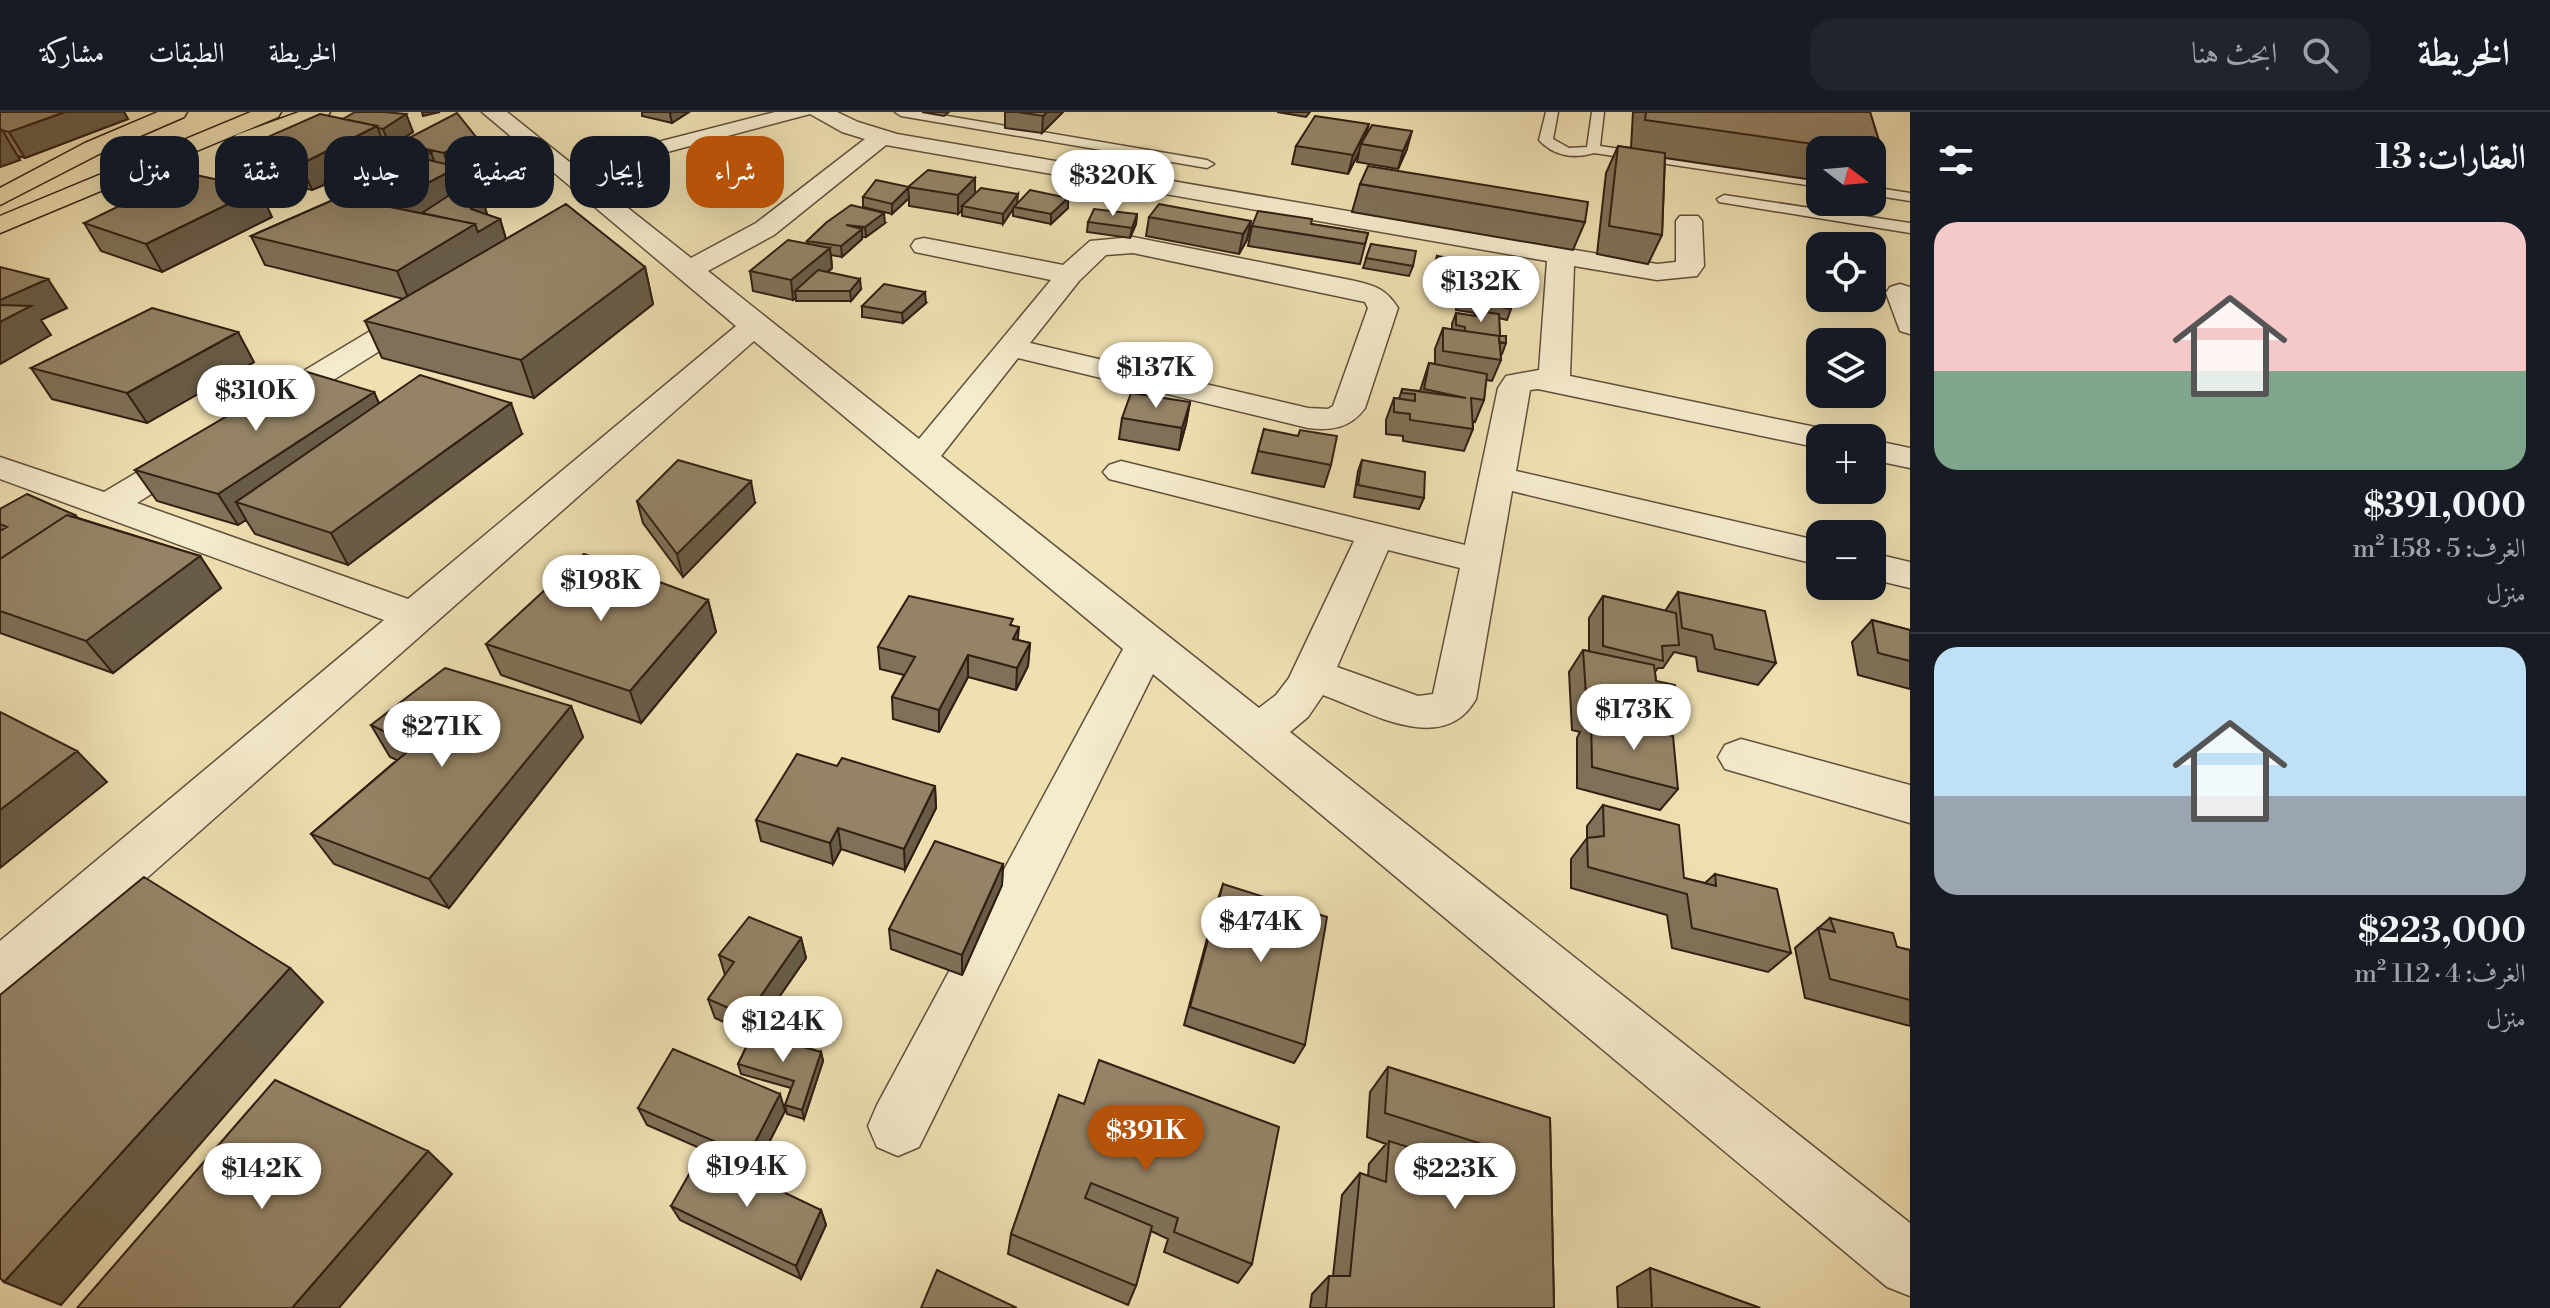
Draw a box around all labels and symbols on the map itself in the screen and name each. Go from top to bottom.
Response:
north arrow [1806,136,1886,216]
pin: $320K [1057,150,1169,218]
pin: $132K [1425,256,1537,324]
pin: $137K [1100,342,1212,410]
pin: $310K [200,365,312,433]
pin: $198K [545,555,657,623]
pin: $173K [1578,684,1690,752]
pin: $271K [386,701,498,769]
pin: $474K [1205,896,1317,964]
pin: $124K [727,996,839,1064]
pin: $391K [1090,1105,1202,1173]
pin: $194K [691,1141,803,1209]
pin: $142K [206,1143,318,1211]
pin: $223K [1399,1143,1511,1211]

